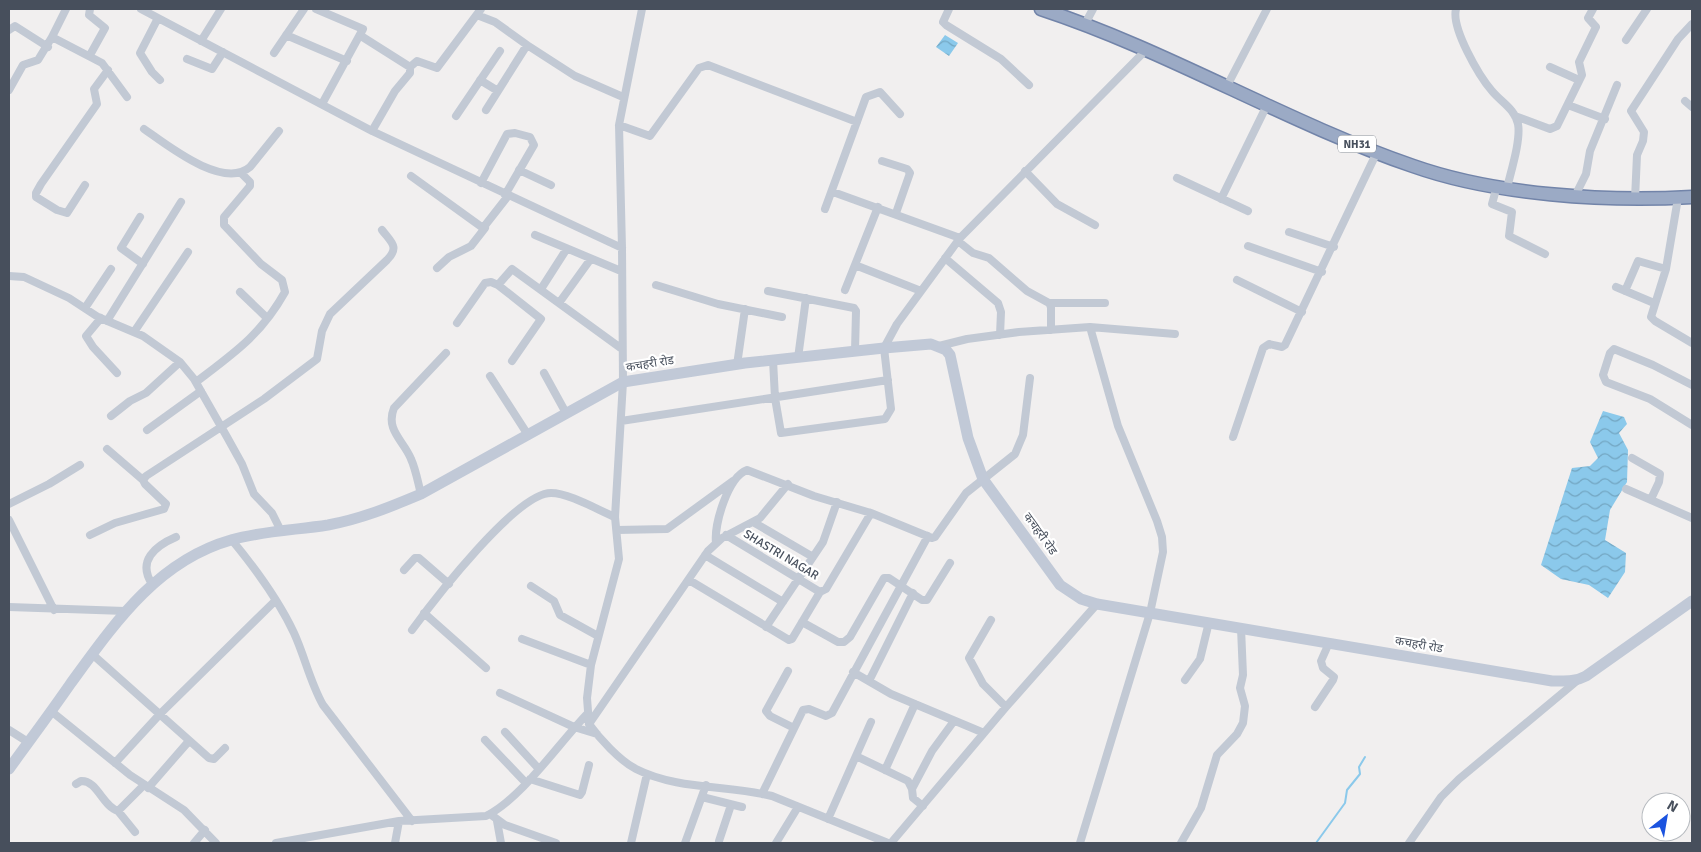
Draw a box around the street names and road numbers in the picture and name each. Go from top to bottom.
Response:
road number: NH31 [1338,136,1376,152]
street label: कचहरी रोड [625,352,676,375]
street label: कचहरी रोड [1020,509,1061,558]
street label: SHASTRI NAGAR [741,527,821,583]
street label: कचहरी रोड [1394,632,1445,657]

